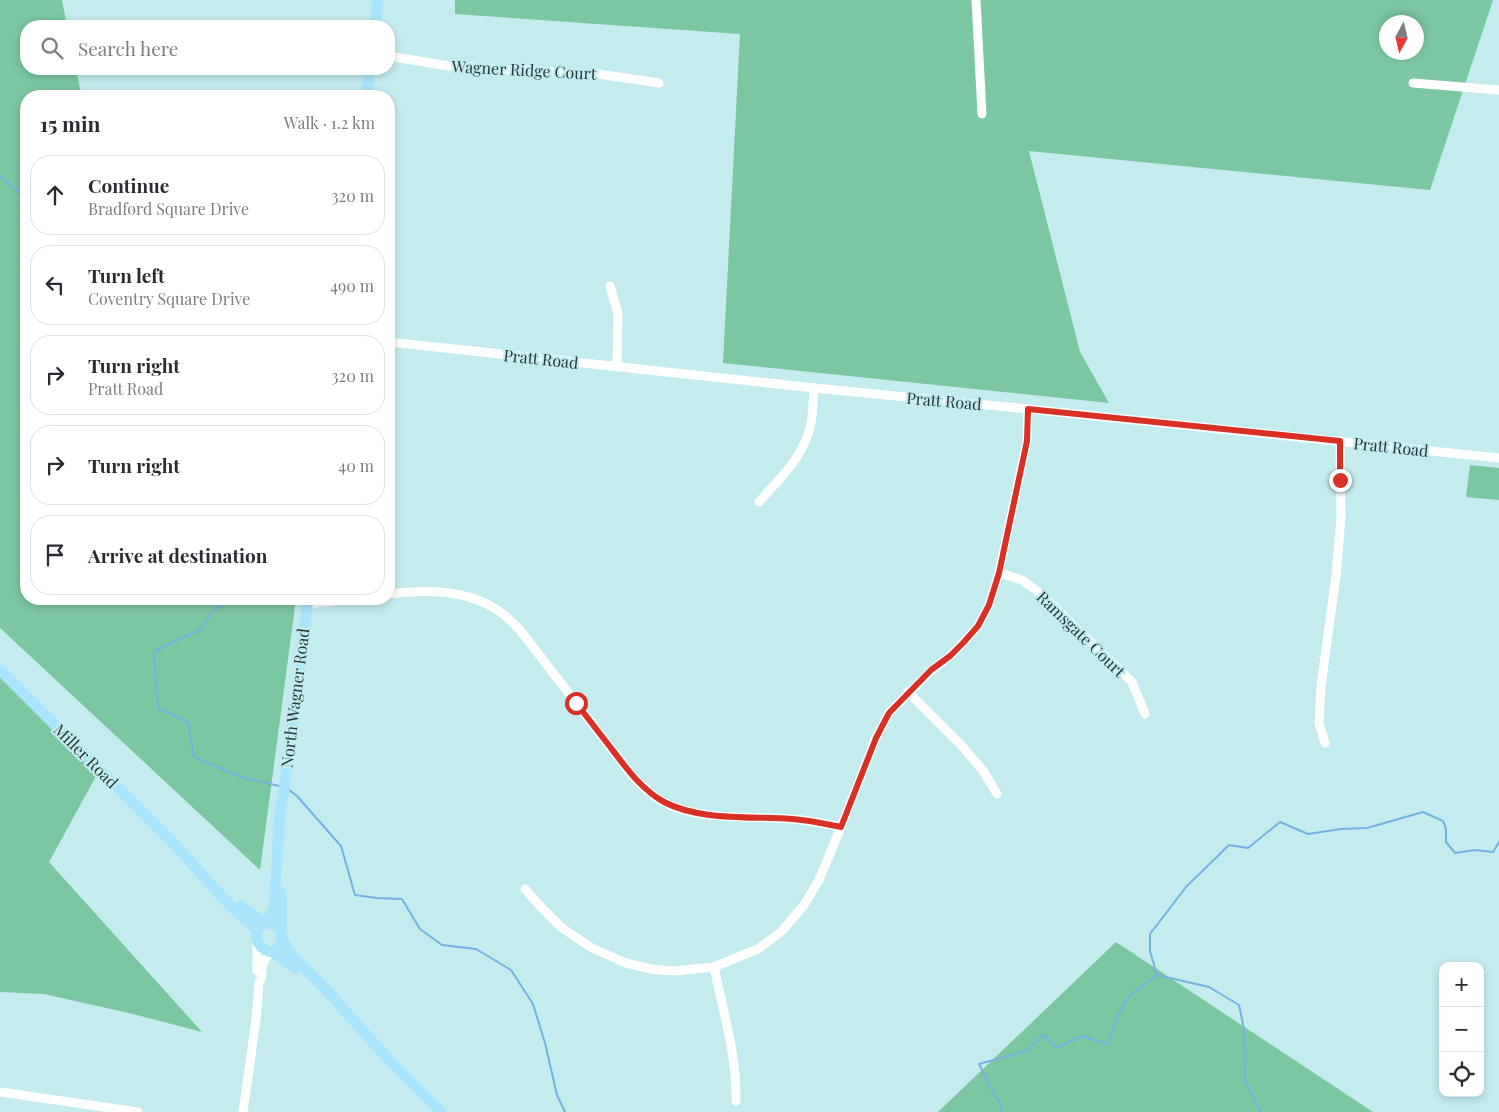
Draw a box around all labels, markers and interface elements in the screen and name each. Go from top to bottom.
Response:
north arrow [1379,15,1424,60]
search box [20,20,395,75]
icon: search [38,34,66,62]
text: Search here [78,35,178,61]
street label: Wagner Ridge Court [450,55,597,84]
text: 15 min [40,109,101,137]
text: Walk · 1.2 km [284,112,375,133]
text: Continue [88,172,169,198]
icon: ahead [41,181,69,209]
text: 320 m [331,185,374,206]
text: Bradford Square Drive [88,198,249,219]
text: Turn left [88,262,165,288]
icon: left [41,271,69,299]
text: 490 m [330,275,374,296]
text: Coventry Square Drive [88,288,250,309]
street label: Pratt Road [503,344,580,373]
text: Turn right [88,352,180,378]
icon: right [41,361,69,389]
text: 320 m [331,365,374,386]
text: Pratt Road [88,378,163,399]
street label: Pratt Road [906,387,982,414]
street label: Pratt Road [1353,432,1430,461]
icon: right [41,451,69,479]
text: Turn right [88,452,180,478]
text: 40 m [338,455,374,476]
route end [1329,469,1352,492]
icon: arrive [41,541,69,569]
text: Arrive at destination [88,542,268,568]
street label: Ramsgate Court [1032,586,1130,682]
street label: North Wagner Road [276,627,313,769]
route start [565,692,588,715]
street label: Miller Road [50,719,123,792]
map controls [1439,962,1484,1097]
button: + [1439,962,1484,1007]
button: − [1439,1007,1484,1052]
button: locate [1439,1052,1484,1097]

